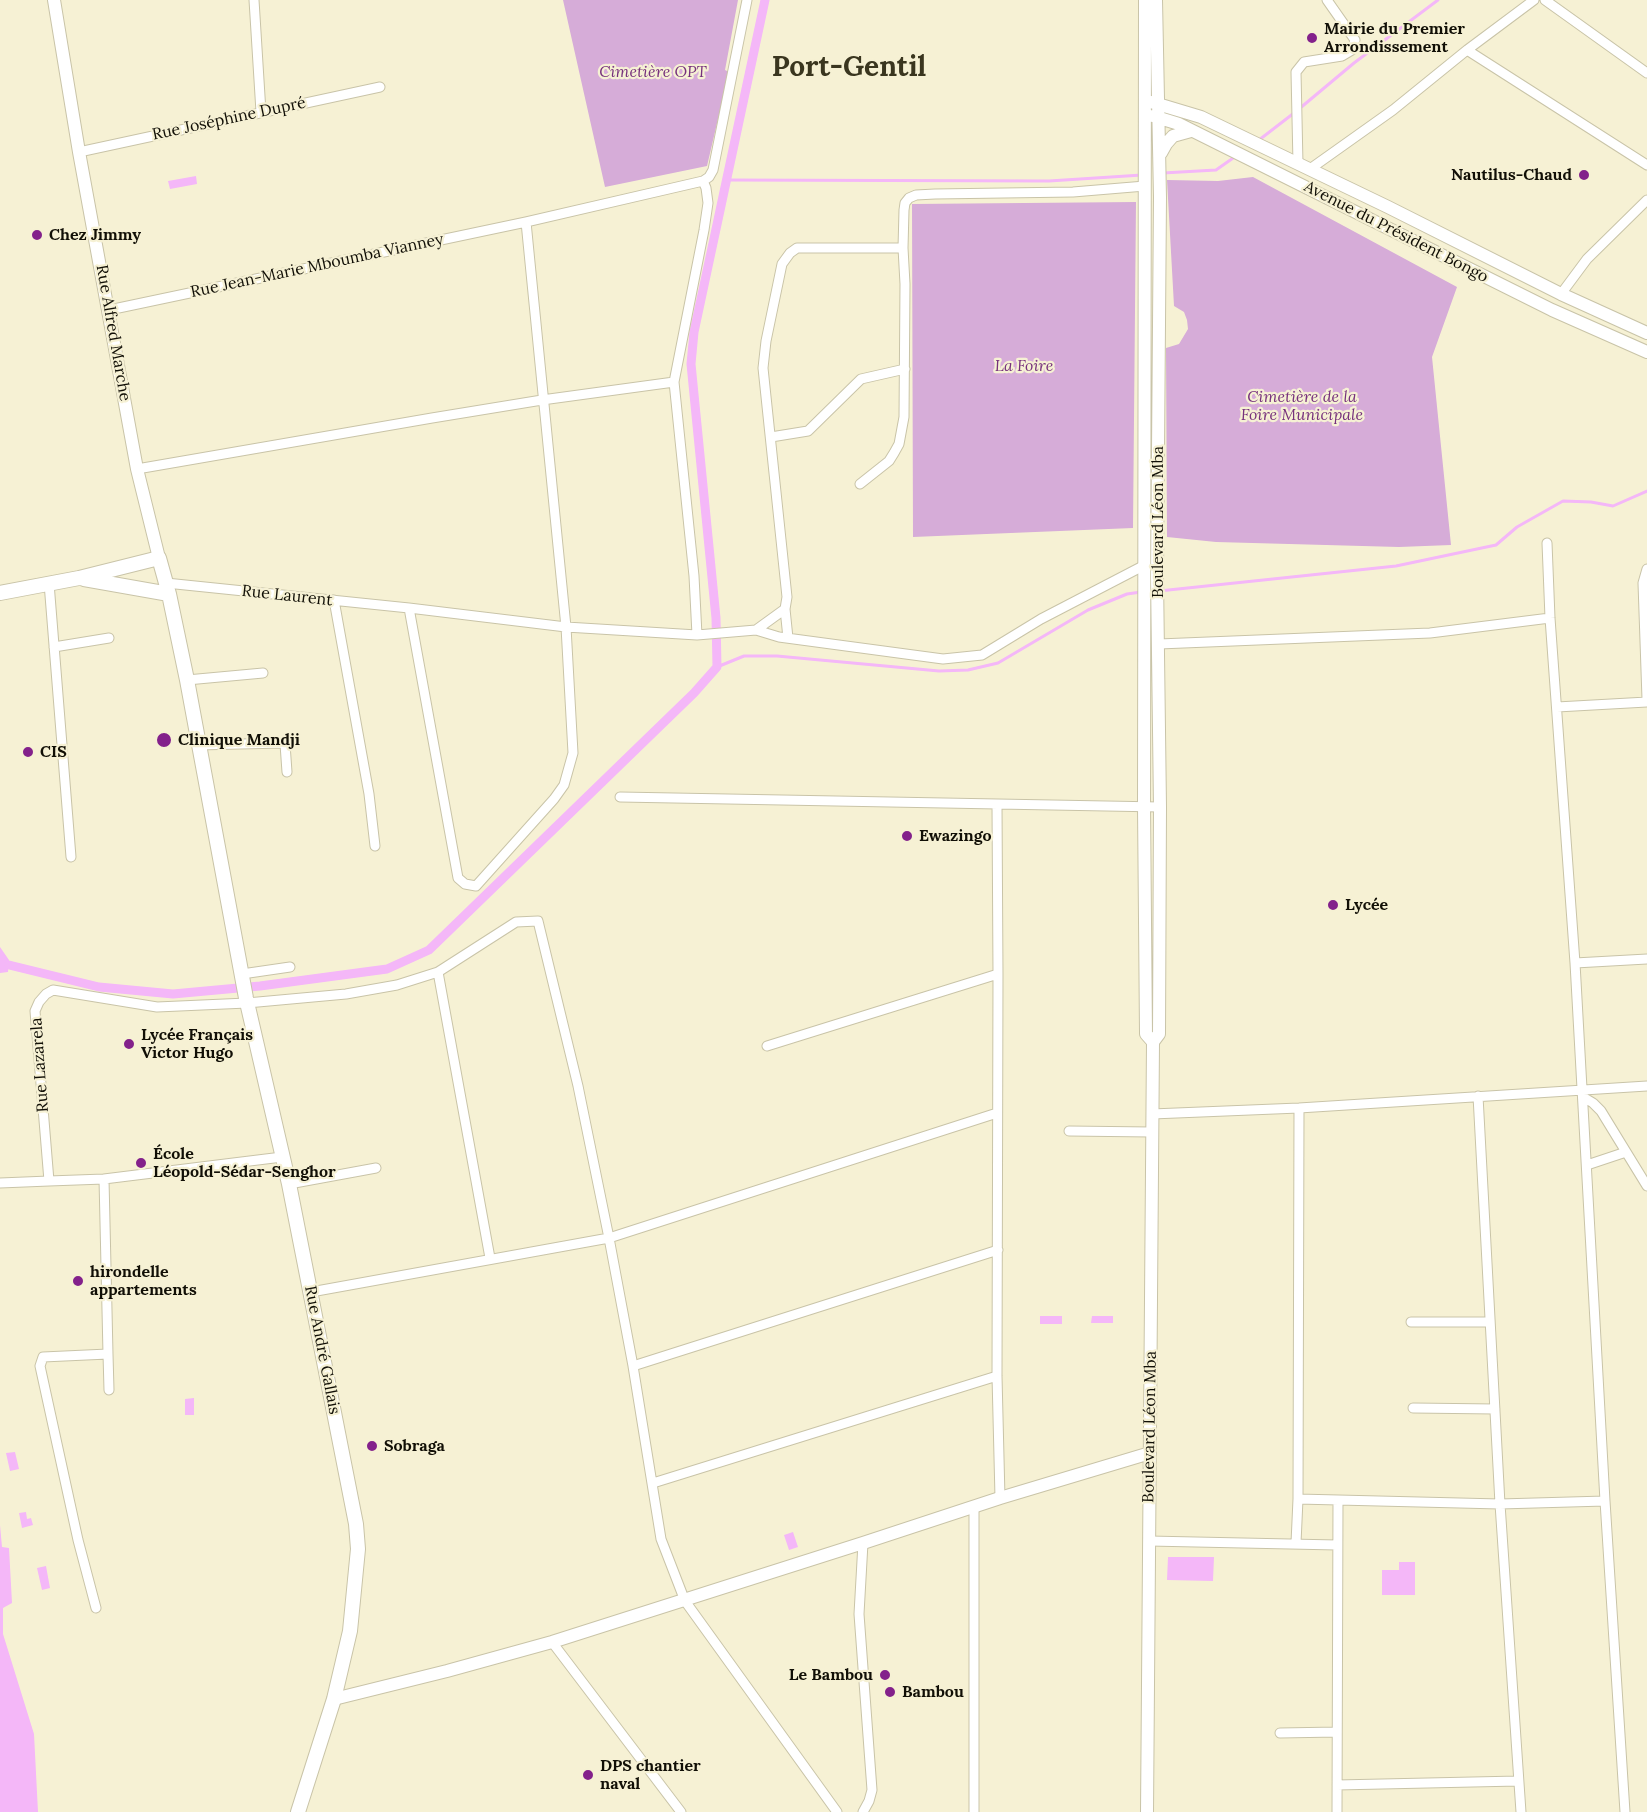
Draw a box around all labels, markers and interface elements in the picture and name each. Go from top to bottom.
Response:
place label: Mairie du Premier Arrondissement [1324,19,1465,57]
marker: Mairie du Premier Arrondissement [1305,31,1319,45]
district label: Port-Gentil [772,51,926,85]
park label: Cimetière OPT [599,62,707,82]
street label: Rue Joséphine Dupré [150,93,308,145]
place label: Nautilus-Chaud [1451,165,1572,185]
marker: Nautilus-Chaud [1577,168,1591,182]
street label: Avenue du Président Bongo [1301,177,1491,287]
place label: Chez Jimmy [49,225,141,245]
marker: Chez Jimmy [30,228,44,242]
street label: Rue Jean-Marie Mboumba Vianney [189,230,445,302]
street label: Rue Alfred Marche [92,263,134,403]
park label: La Foire [995,356,1053,376]
park label: Cimetière de la Foire Municipale [1241,387,1363,425]
street label: Boulevard Léon Mba [1148,446,1168,598]
street label: Rue Laurent [241,582,333,610]
place label: Clinique Mandji [178,730,300,750]
marker: Clinique Mandji [155,731,173,749]
place label: CIS [40,742,67,762]
marker: CIS [21,745,35,759]
place label: Ewazingo [919,826,992,846]
marker: Ewazingo [900,829,914,843]
place label: Lycée [1345,895,1388,915]
marker: Lycée [1326,898,1340,912]
street label: Rue Lazarela [27,1017,53,1113]
place label: Lycée Français Victor Hugo [141,1025,253,1063]
marker: Lycée Français Victor Hugo [122,1037,136,1051]
place label: École Léopold-Sédar-Senghor [153,1144,336,1182]
marker: École Léopold-Sédar-Senghor [134,1156,148,1170]
place label: hirondelle appartements [90,1262,197,1300]
marker: hirondelle appartements [71,1274,85,1288]
street label: Rue André Gallais [300,1284,344,1416]
street label: Boulevard Léon Mba [1139,1351,1161,1503]
place label: Sobraga [384,1436,445,1456]
marker: Sobraga [365,1439,379,1453]
place label: Le Bambou [789,1665,873,1685]
marker: Le Bambou [878,1668,892,1682]
place label: Bambou [902,1682,964,1702]
marker: Bambou [883,1685,897,1699]
place label: DPS chantier naval [600,1756,701,1794]
marker: DPS chantier naval [581,1768,595,1782]

